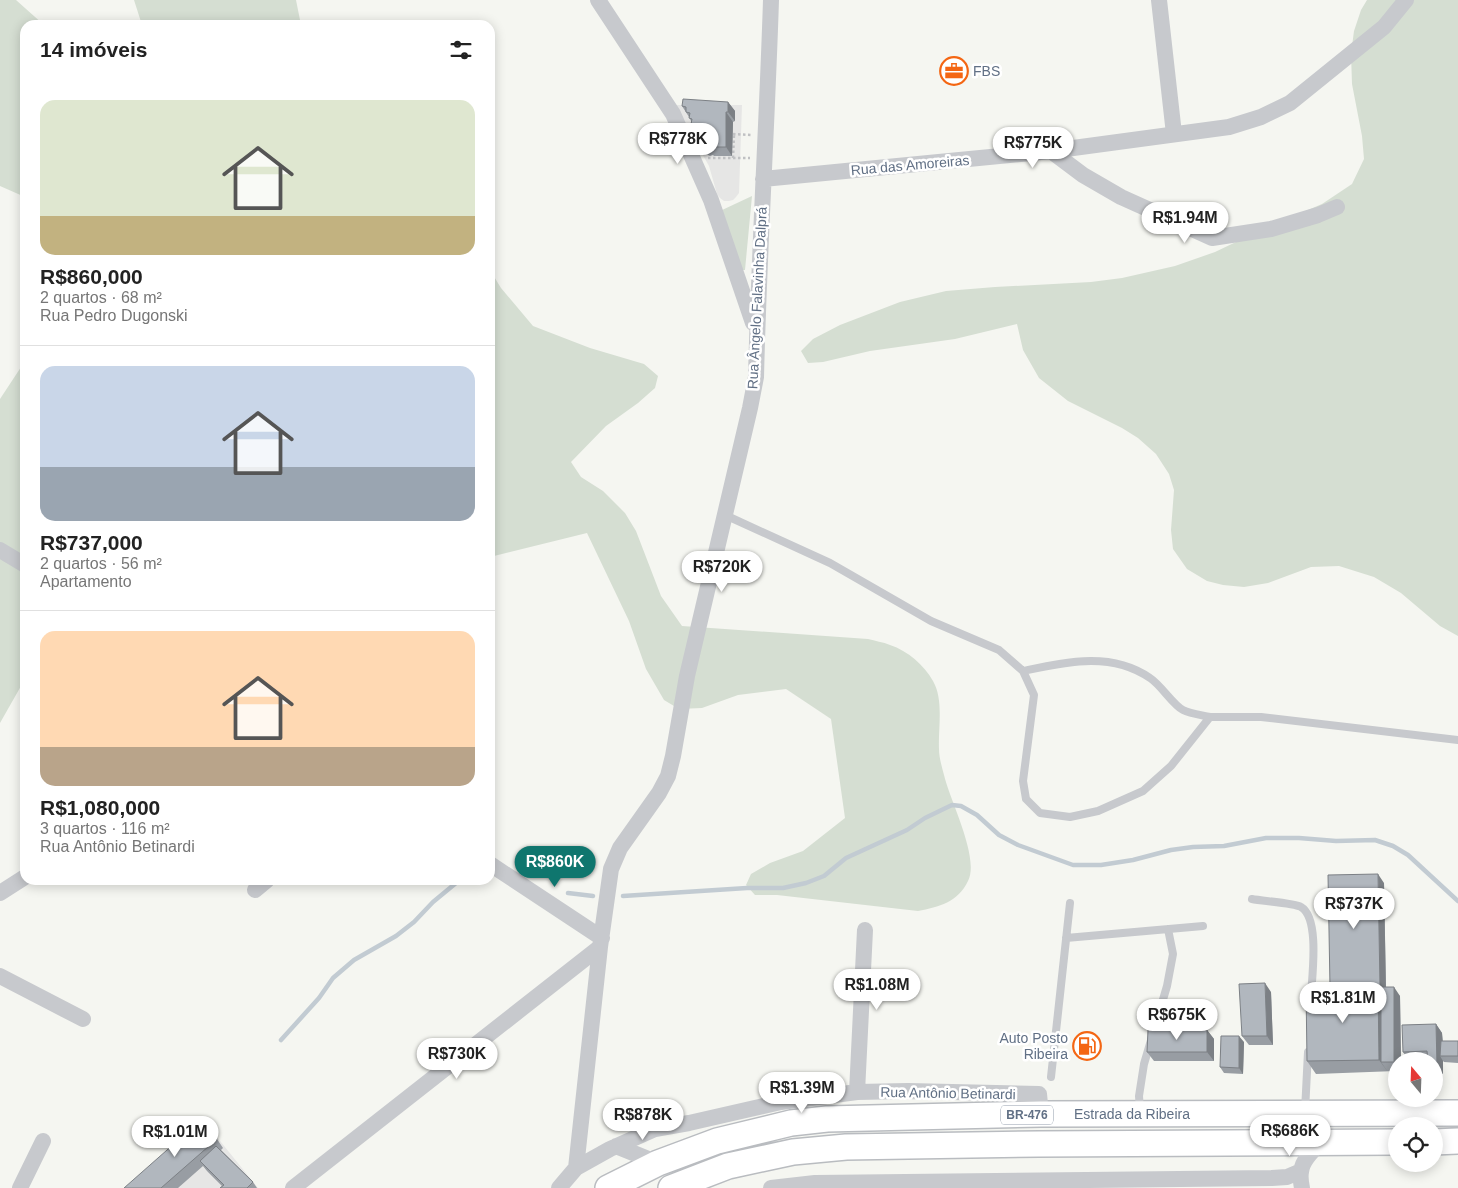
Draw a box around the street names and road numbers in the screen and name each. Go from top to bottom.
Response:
street label: Rua das Amoreiras [850,152,970,178]
street label: Rua Ângelo Falavinha Dalprá [744,206,770,390]
street label: Rua Antônio Betinardi [880,1084,1016,1102]
road number: BR-476 [1001,1106,1053,1124]
street label: Estrada da Ribeira [1074,1106,1190,1122]

